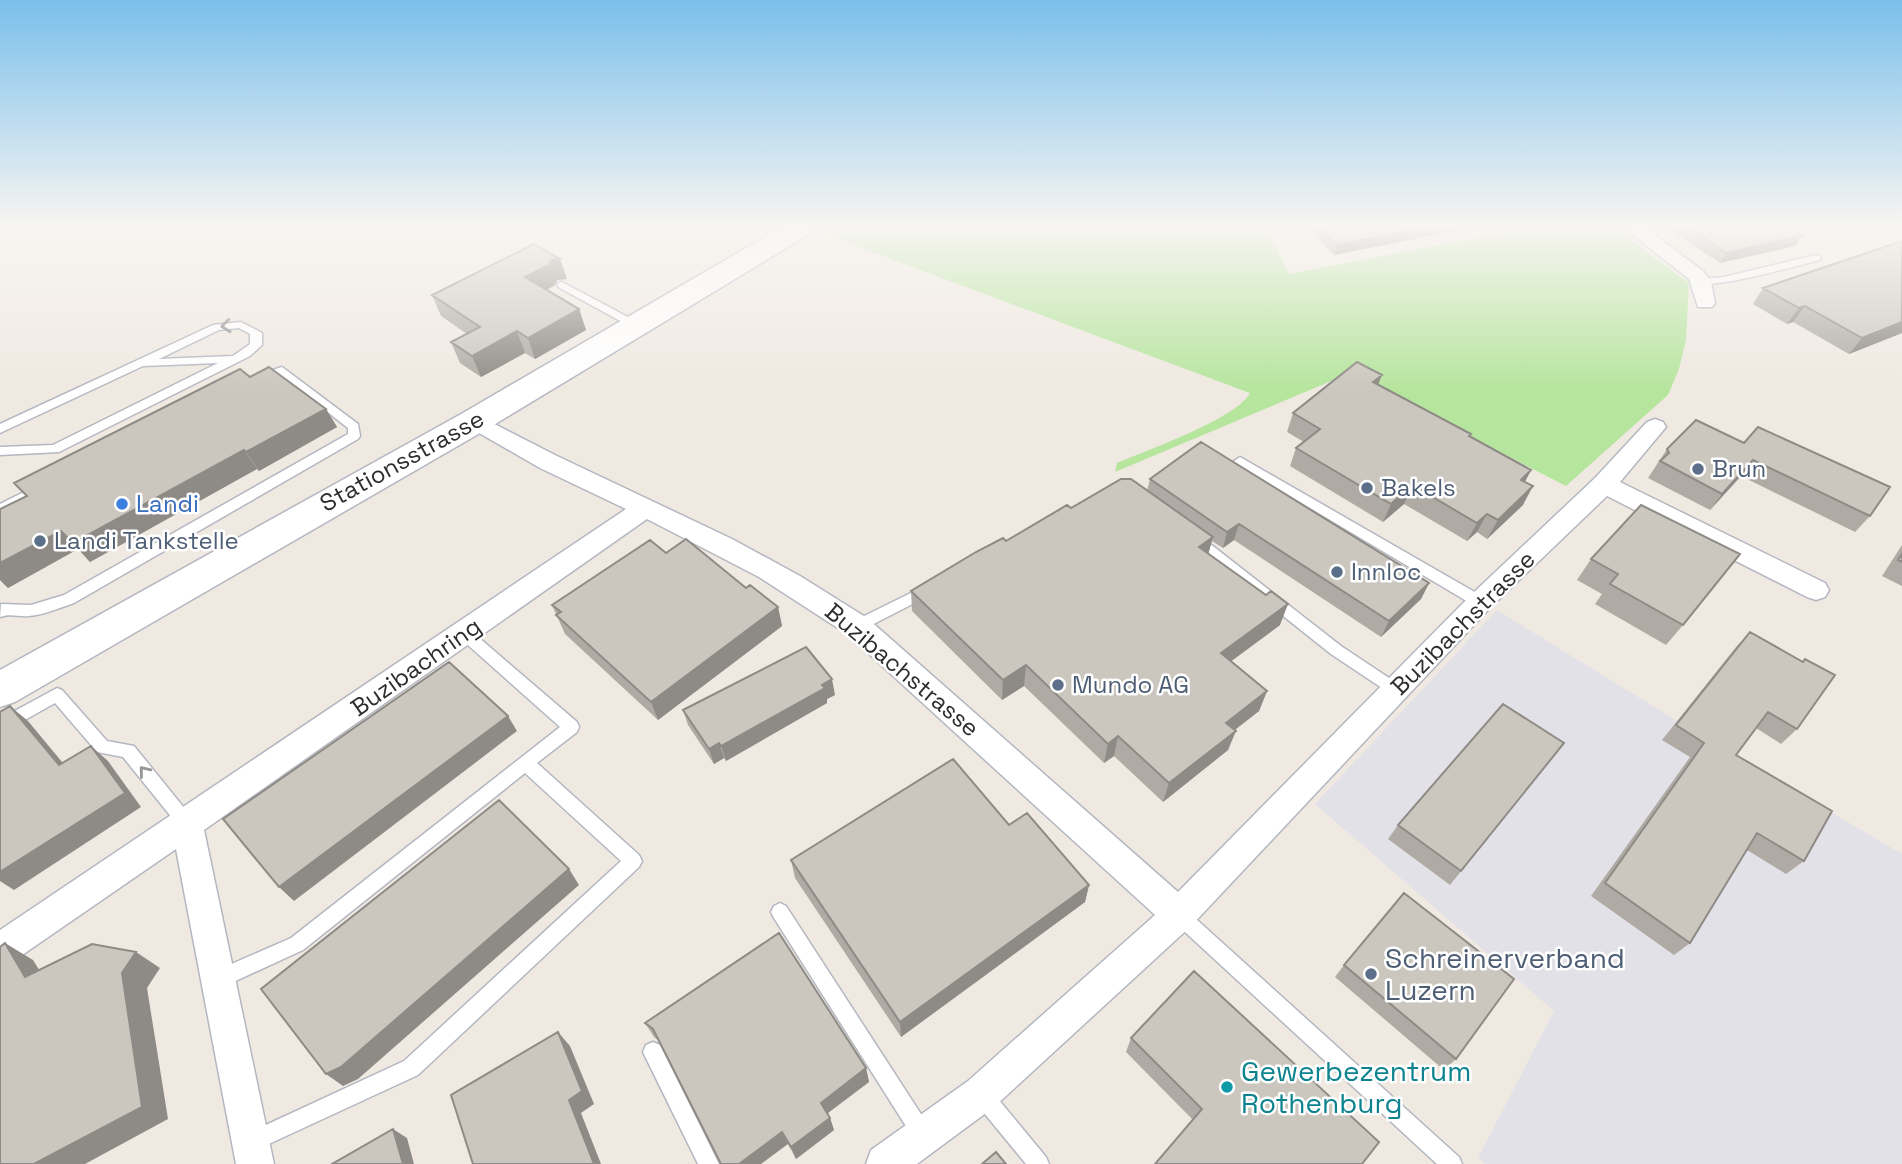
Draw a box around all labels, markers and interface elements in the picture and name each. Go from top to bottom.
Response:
one-way arrow [220,319,232,334]
street label: Stationsstrasse [314,403,489,519]
place label: Brun [1712,453,1766,484]
marker: Brun [1690,461,1706,477]
place label: Bakels [1381,472,1456,503]
marker: Bakels [1359,480,1375,496]
place label: Landi [136,488,199,519]
marker: Landi [114,496,130,512]
place label: Landi Tankstelle [54,525,239,556]
marker: Landi Tankstelle [32,533,48,549]
street label: Buzibachstrasse [1384,544,1542,702]
place label: Innloc [1351,556,1421,587]
marker: Innloc [1329,564,1345,580]
street label: Buzibachstrasse [819,596,986,743]
street label: Buzibachring [345,610,487,723]
place label: Mundo AG [1072,669,1189,700]
marker: Mundo AG [1050,677,1066,693]
one-way arrow [140,767,152,780]
place label: Schreinerverband Luzern [1385,940,1625,1008]
marker: Schreinerverband Luzern [1363,966,1379,982]
place label: Gewerbezentrum Rothenburg [1241,1053,1471,1121]
marker: Gewerbezentrum Rothenburg [1219,1079,1235,1095]

